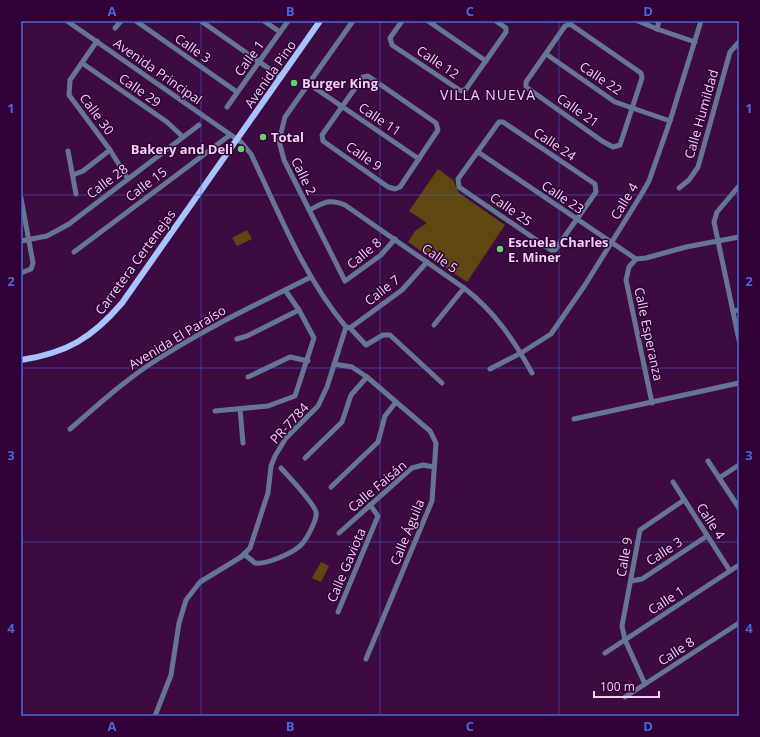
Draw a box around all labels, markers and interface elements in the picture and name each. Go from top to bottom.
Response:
text: A [108,2,117,20]
text: B [286,2,295,20]
text: C [466,2,474,20]
text: D [643,2,653,20]
street label: Calle 3 [171,29,215,67]
street label: Avenida Principal [110,34,206,108]
street label: Calle 1 [230,36,268,80]
street label: Avenida Pino [240,36,300,111]
street label: Calle 12 [413,41,463,83]
street label: Calle 22 [576,57,626,99]
street label: Calle Humildad [680,67,722,161]
street label: Calle 29 [115,69,165,111]
place label: Burger King [302,74,379,92]
marker: Burger King [289,78,299,88]
district label: VILLA NUEVA [440,85,536,104]
street label: Calle 21 [553,89,603,131]
street label: Calle 30 [76,90,118,138]
street label: Calle 11 [355,98,405,140]
text: 1 [7,99,15,117]
text: 1 [745,99,753,117]
street label: Calle 24 [530,123,580,165]
place label: Total [271,128,304,146]
marker: Total [258,132,268,142]
street label: Calle 9 [342,137,386,175]
place label: Bakery and Deli [131,140,233,158]
marker: Bakery and Deli [236,144,246,154]
street label: Calle 2 [287,154,321,198]
street label: Calle 28 [83,160,131,202]
street label: Calle 15 [122,163,170,205]
street label: Calle 23 [538,176,588,218]
street label: Calle 4 [606,179,642,223]
street label: Calle 25 [486,188,536,230]
street label: Carretera Certenejas [91,206,179,318]
street label: Calle 8 [343,233,385,273]
place label: Escuela Charles E. Miner [508,233,609,266]
street label: Calle 5 [418,239,462,277]
marker: Escuela Charles E. Miner [495,244,505,254]
street label: Calle 7 [361,271,403,309]
text: 2 [7,272,15,290]
text: 2 [745,272,753,290]
street label: Calle Esperanza [630,286,668,382]
street label: Avenida El Paraíso [125,301,229,373]
street label: PR-7784 [266,398,313,448]
text: 3 [7,446,15,464]
text: 3 [745,446,753,464]
street label: Calle Faisán [344,456,410,516]
street label: Calle Águila [386,496,428,568]
street label: Calle 4 [693,499,730,543]
street label: Calle Gaviota [322,525,370,605]
street label: Calle 3 [642,533,686,569]
street label: Calle 9 [612,536,636,578]
street label: Calle 1 [644,582,688,618]
text: 4 [7,619,15,637]
text: 4 [745,619,753,637]
street label: Calle 8 [654,633,698,669]
scale bar [594,673,659,699]
text: 100 m [600,678,635,695]
text: A [108,717,117,735]
text: B [286,717,295,735]
text: C [466,717,474,735]
text: D [643,717,653,735]

